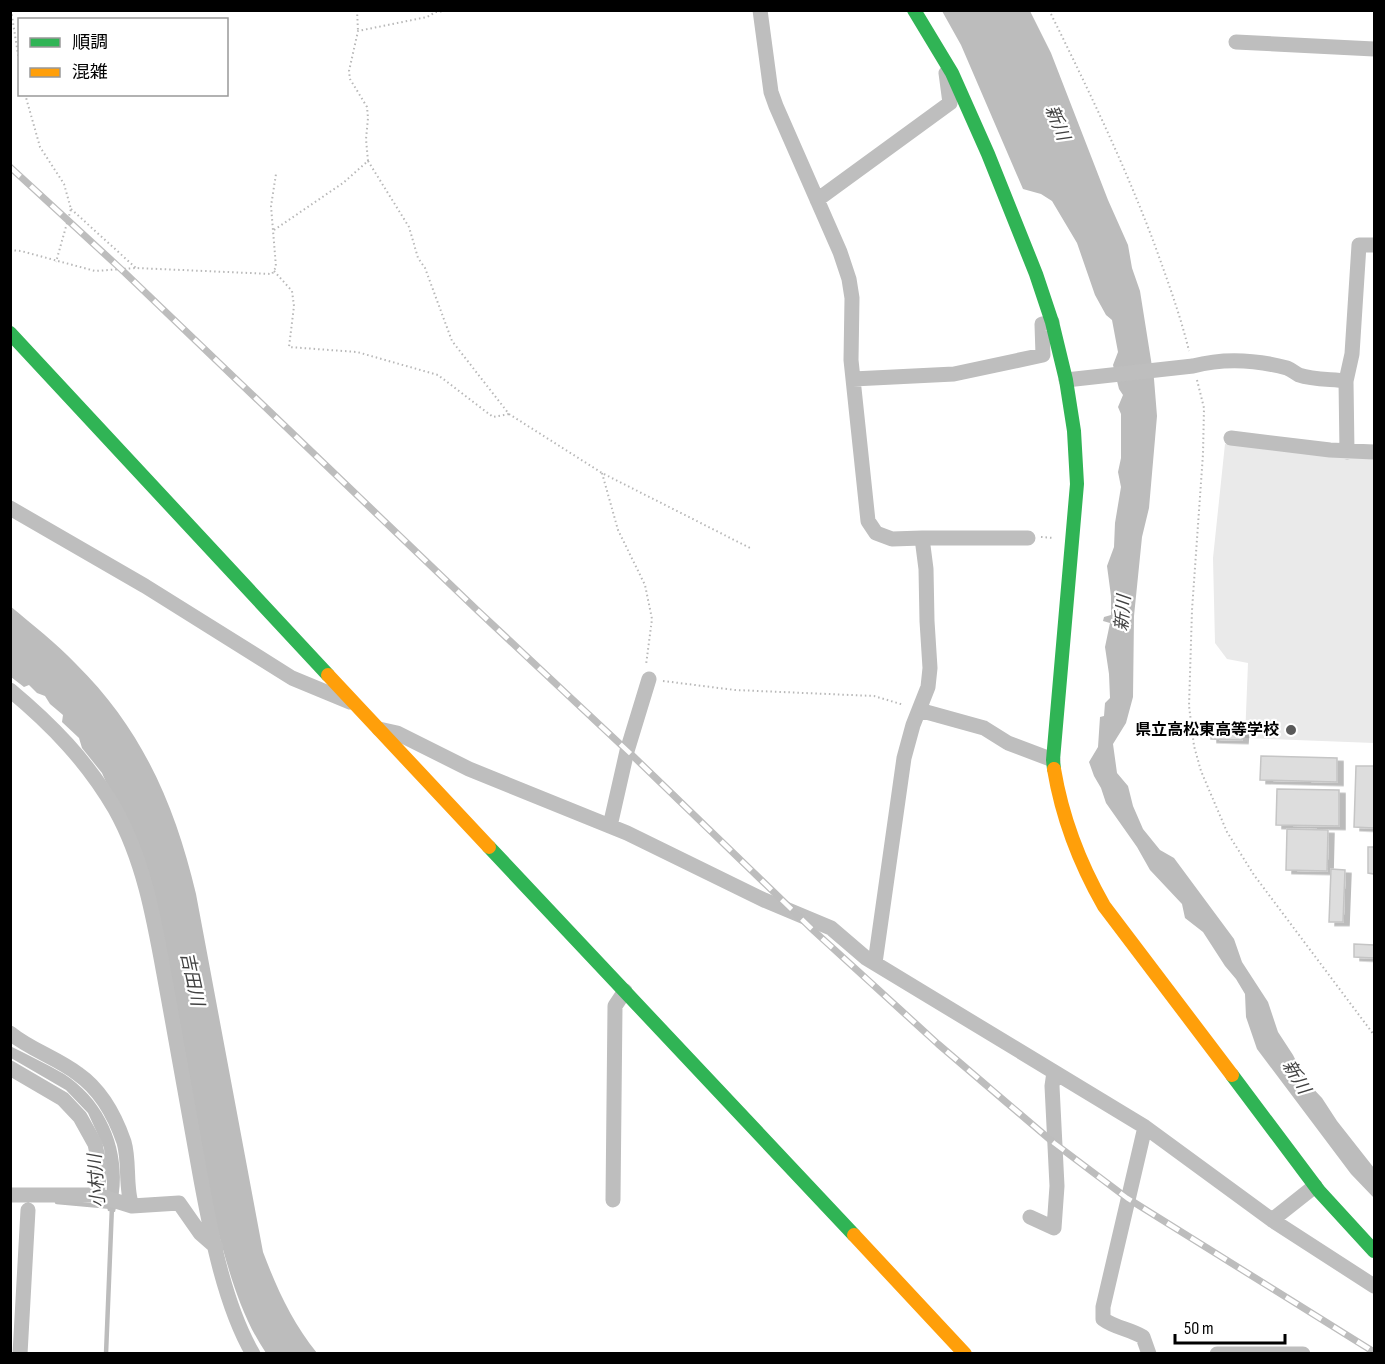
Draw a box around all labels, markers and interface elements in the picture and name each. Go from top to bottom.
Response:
legend [18,18,228,96]
text: 順調 [72,32,108,53]
text: 混雑 [72,62,108,83]
water label: 新川 [1041,102,1074,145]
water label: 新川 [1111,592,1135,632]
place label: 県立高松東高等学校 [1135,721,1279,740]
marker: 県立高松東高等学校 [1284,723,1298,737]
water label: 吉田川 [176,950,208,1010]
water label: 新川 [1278,1056,1315,1100]
water label: 小村川 [85,1151,109,1209]
scale bar [1175,1307,1284,1345]
text: 50 m [1184,1318,1214,1339]

